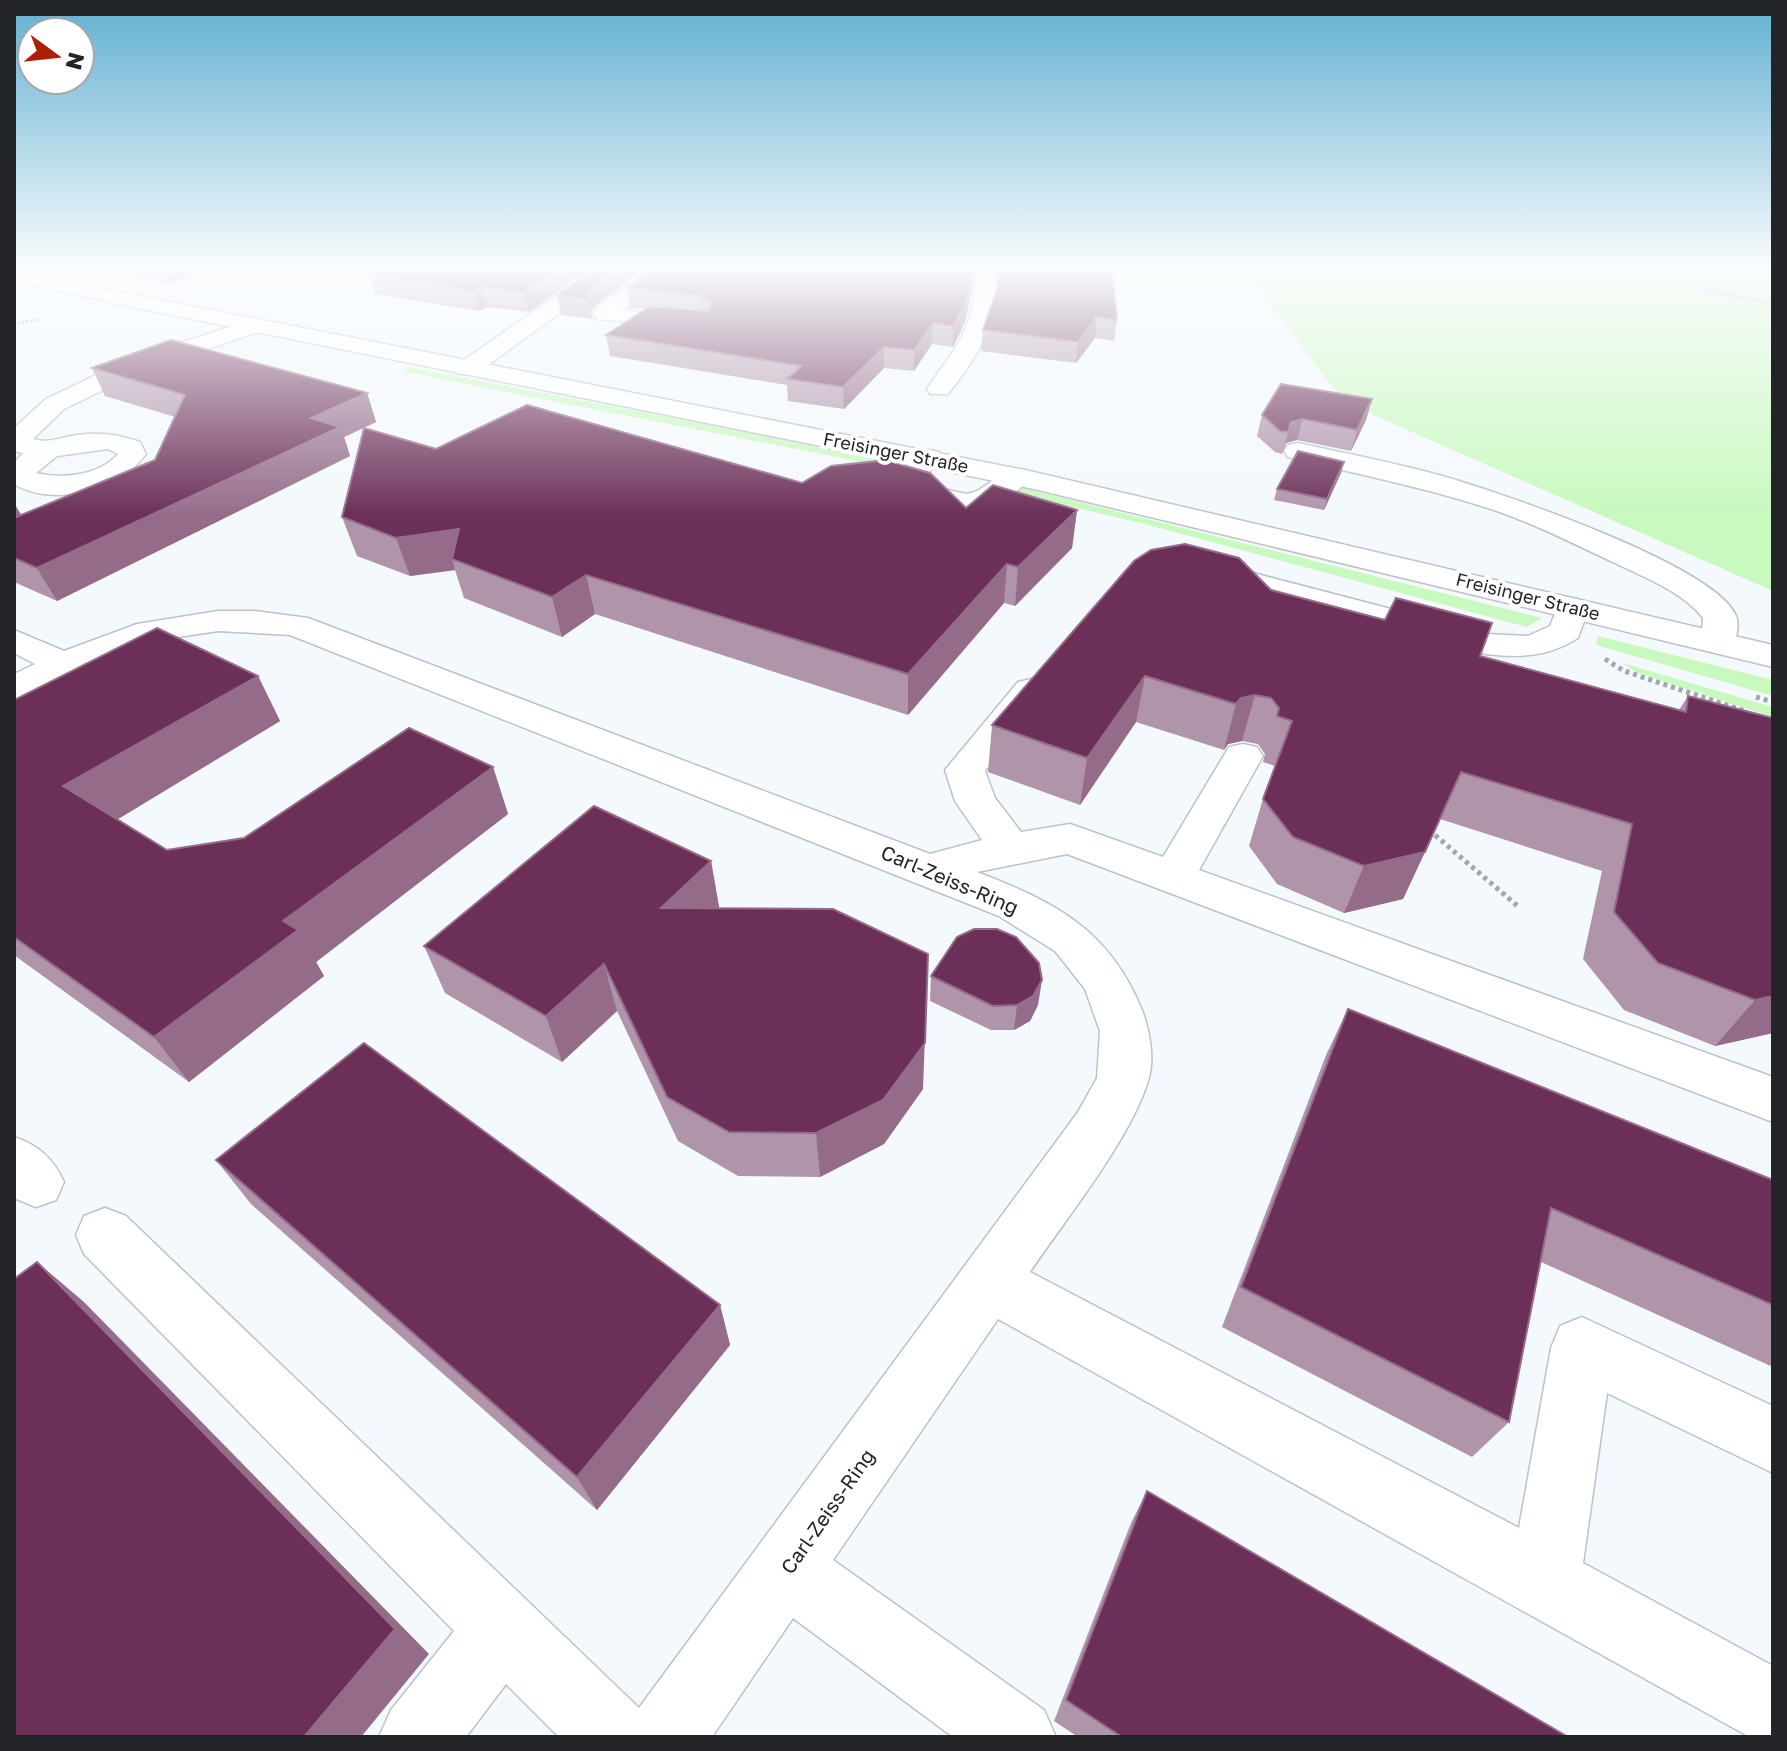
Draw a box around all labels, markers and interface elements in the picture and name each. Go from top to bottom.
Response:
north arrow [16,16,96,96]
text: N [61,50,91,73]
street label: Freisinger Straße [821,427,971,477]
street label: Freisinger Straße [1454,567,1602,625]
street label: Carl-Zeiss-Ring [878,839,1022,919]
street label: Carl-Zeiss-Ring [775,1444,879,1578]

